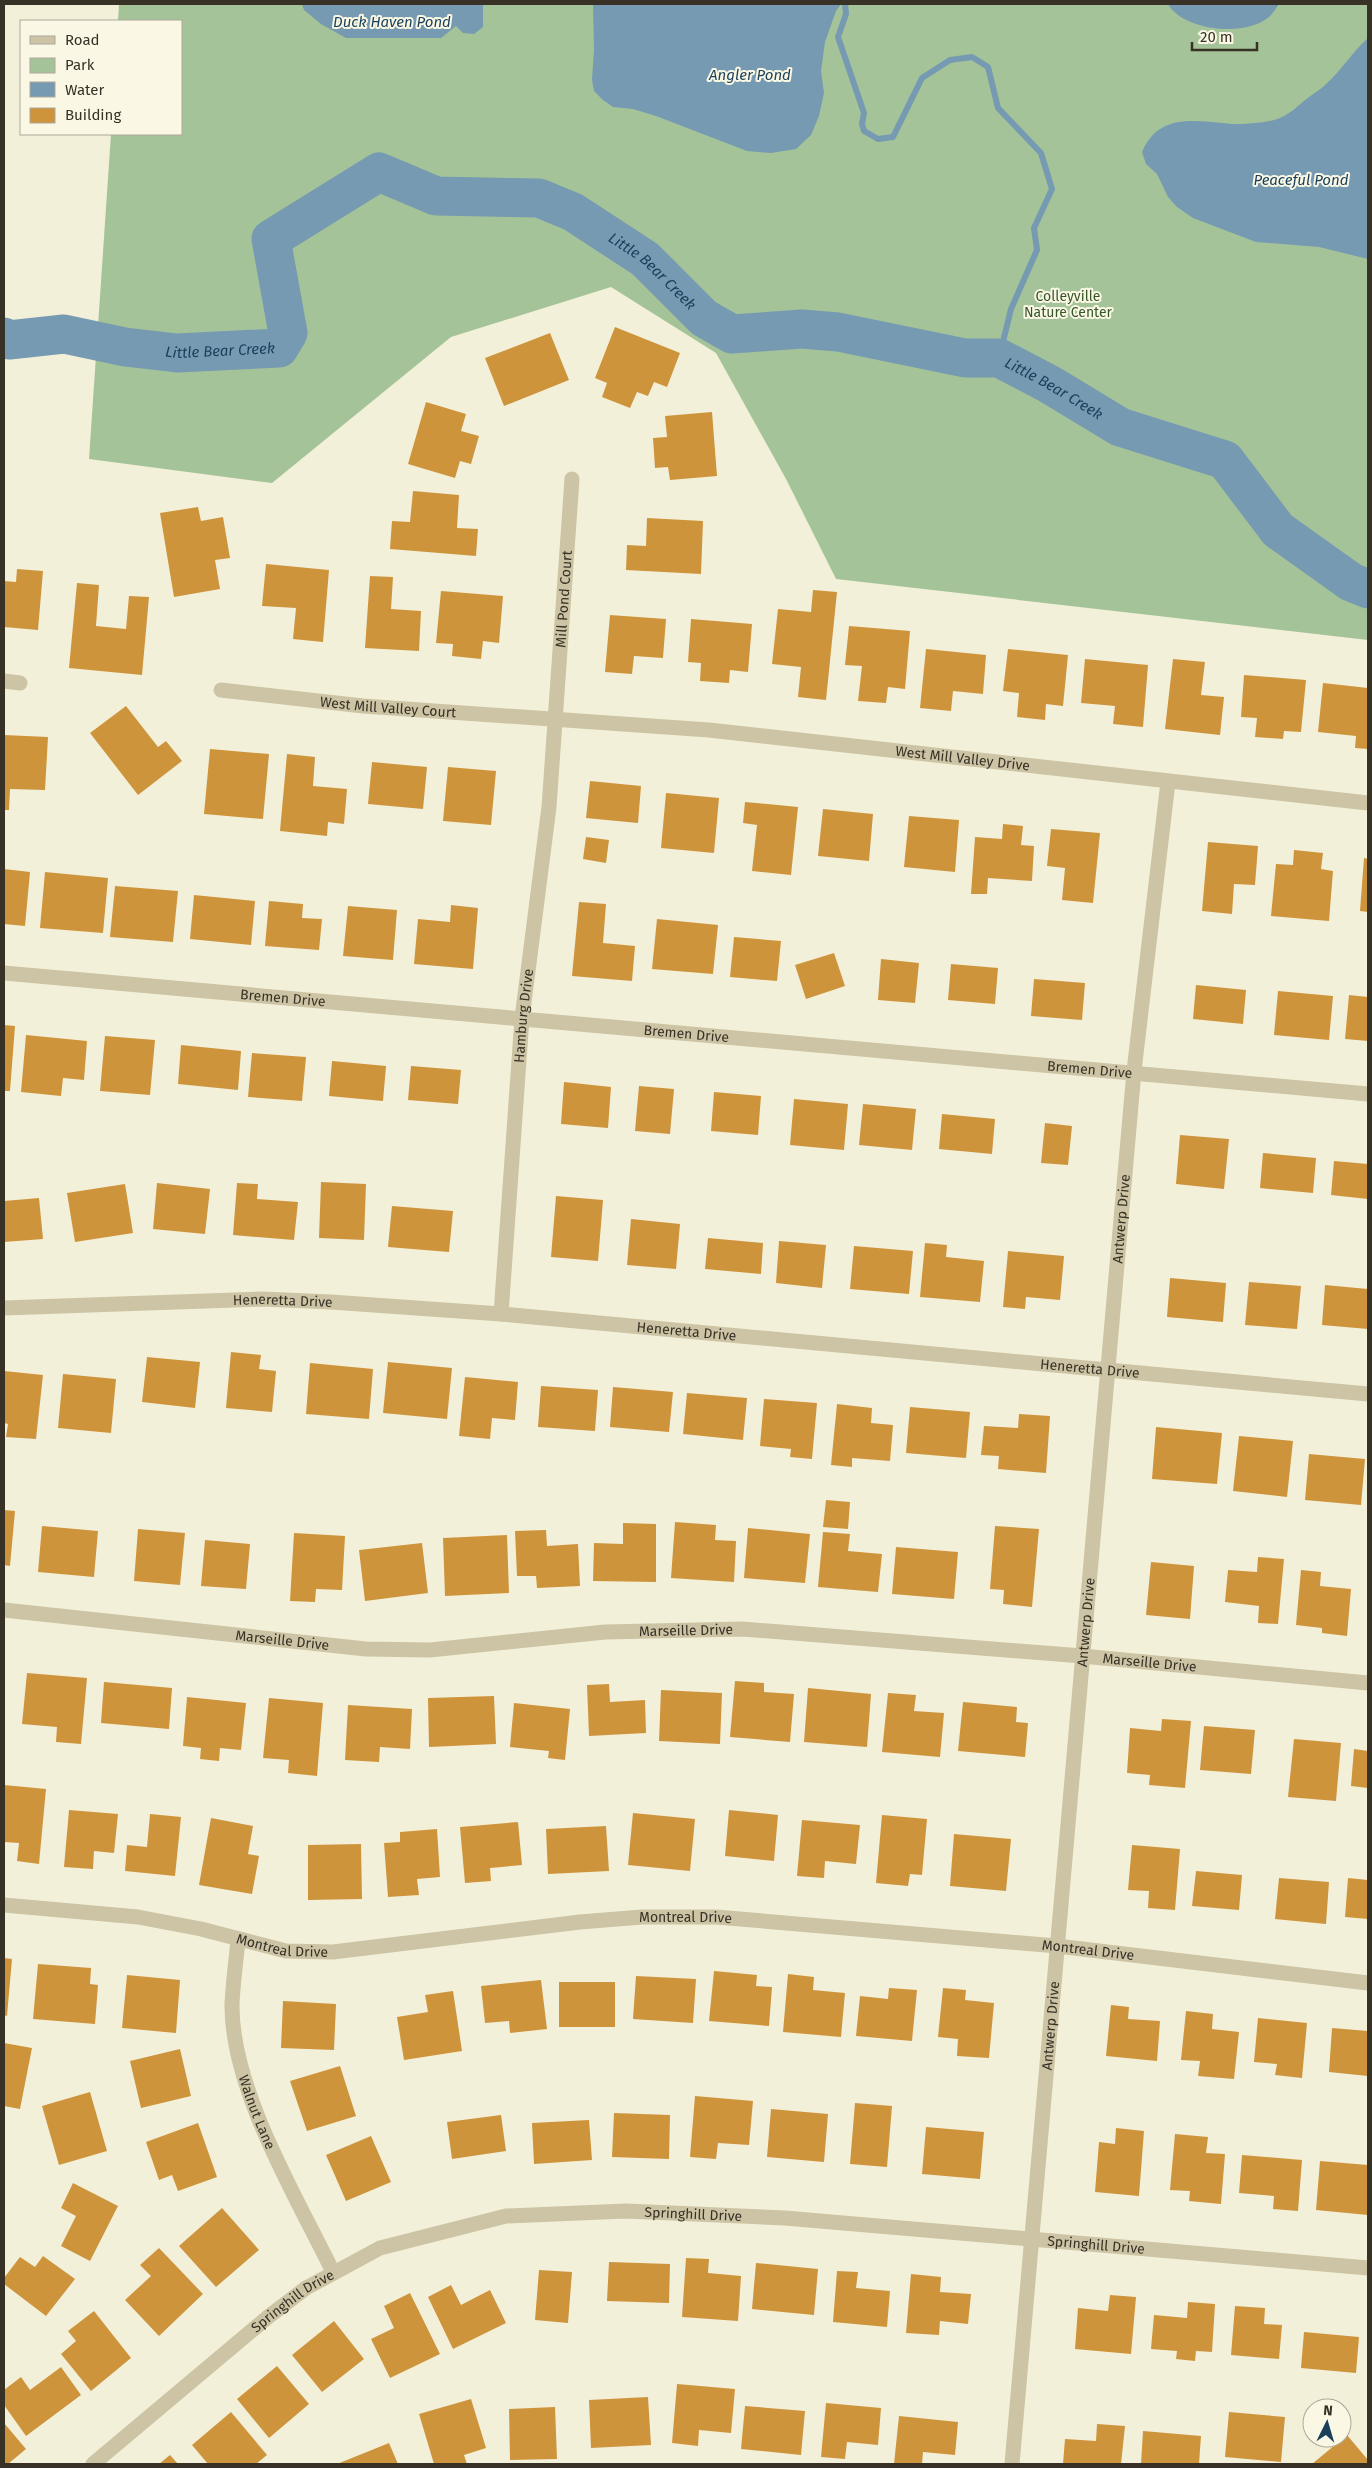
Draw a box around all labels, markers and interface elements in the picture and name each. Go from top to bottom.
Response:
water label: Duck Haven Pond [333,13,451,31]
legend [20,20,182,135]
scale bar [1192,20,1257,52]
text: 20 m [1200,28,1233,46]
text: Road [65,31,100,49]
text: Park [65,56,95,74]
water label: Angler Pond [708,66,791,84]
text: Water [65,81,104,99]
text: Building [65,106,121,124]
water label: Peaceful Pond [1253,171,1349,189]
water label: Little Bear Creek [605,229,700,314]
park label: Colleyville Nature Center [1024,288,1113,321]
water label: Little Bear Creek [164,339,275,362]
water label: Little Bear Creek [1002,354,1106,423]
street label: Mill Pond Court [552,549,576,648]
street label: West Mill Valley Court [319,693,458,721]
street label: West Mill Valley Drive [895,742,1031,774]
street label: Hamburg Drive [510,968,537,1064]
street label: Bremen Drive [240,985,326,1010]
street label: Bremen Drive [643,1021,730,1046]
street label: Bremen Drive [1046,1057,1133,1082]
street label: Antwerp Drive [1109,1174,1133,1264]
street label: Heneretta Drive [233,1290,333,1311]
street label: Heneretta Drive [636,1318,737,1344]
street label: Heneretta Drive [1039,1355,1140,1381]
street label: Antwerp Drive [1073,1577,1098,1667]
street label: Marseille Drive [639,1621,733,1640]
street label: Marseille Drive [235,1626,330,1653]
street label: Marseille Drive [1102,1649,1197,1675]
street label: Montreal Drive [639,1909,733,1927]
street label: Montreal Drive [235,1930,328,1960]
street label: Montreal Drive [1041,1936,1135,1964]
street label: Antwerp Drive [1038,1980,1063,2071]
street label: Walnut Lane [235,2073,279,2152]
street label: Springhill Drive [644,2203,743,2225]
street label: Springhill Drive [1047,2232,1146,2257]
street label: Springhill Drive [248,2266,337,2336]
north arrow [1302,2398,1352,2448]
text: N [1323,2402,1333,2419]

